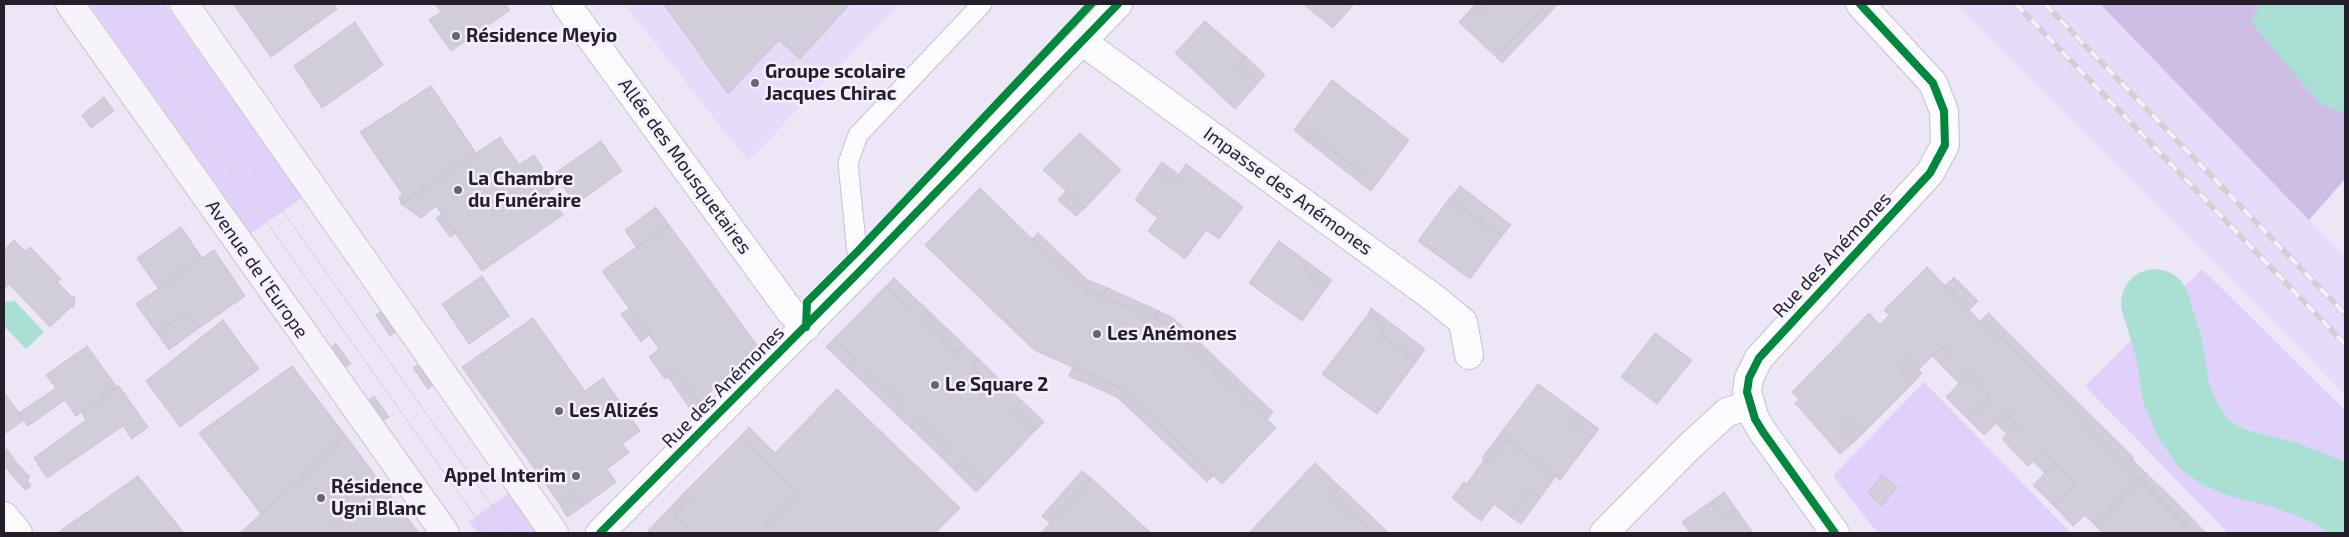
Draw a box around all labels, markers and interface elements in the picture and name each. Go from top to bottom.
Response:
place label: Résidence Meyio [466,25,617,47]
marker: Résidence Meyio [450,30,462,42]
place label: Groupe scolaire Jacques Chirac [765,61,906,105]
street label: Allée des Mousquetaires [613,73,757,259]
marker: Groupe scolaire Jacques Chirac [749,77,761,89]
street label: Impasse des Anémones [1199,122,1377,260]
place label: La Chambre du Funéraire [468,168,581,212]
marker: La Chambre du Funéraire [452,184,464,196]
street label: Rue des Anémones [1768,187,1896,323]
street label: Avenue de l'Europe [201,196,313,342]
street label: Rue des Anémones [657,321,789,453]
place label: Les Anémones [1107,323,1237,345]
marker: Les Anémones [1091,328,1103,340]
place label: Le Square 2 [945,374,1048,396]
marker: Le Square 2 [929,379,941,391]
place label: Les Alizés [569,400,659,422]
marker: Les Alizés [553,405,565,417]
place label: Appel Interim [444,465,566,487]
marker: Appel Interim [570,470,582,482]
place label: Résidence Ugni Blanc [331,476,426,520]
marker: Résidence Ugni Blanc [315,492,327,504]

